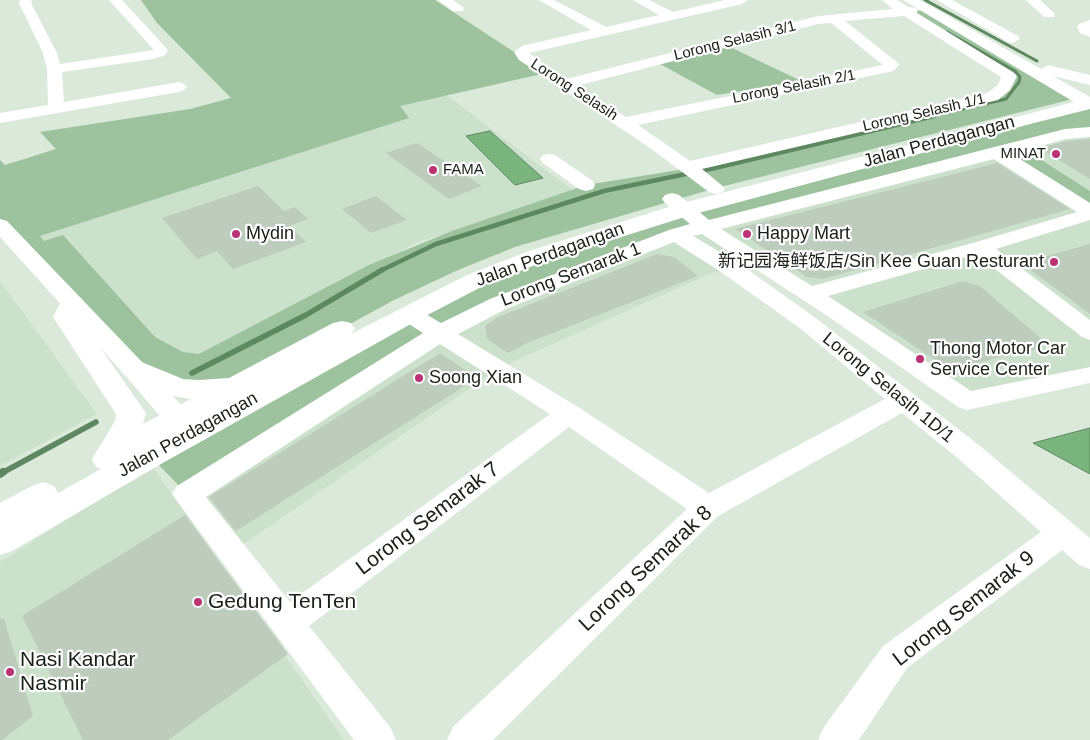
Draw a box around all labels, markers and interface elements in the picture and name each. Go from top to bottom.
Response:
street label: Lorong Selasih 3/1 [672,17,798,65]
street label: Lorong Selasih [527,55,621,125]
street label: Lorong Selasih 2/1 [731,66,857,108]
street label: Lorong Selasih 1/1 [861,90,987,136]
street label: Jalan Perdagangan [861,111,1017,173]
place label: MINAT [1000,145,1046,163]
marker: MINAT [1050,148,1062,160]
place label: FAMA [443,161,484,179]
marker: FAMA [427,164,439,176]
street label: Jalan Perdagangan [473,218,627,292]
place label: Mydin [246,223,294,245]
place label: Happy Mart [757,223,850,245]
marker: Mydin [230,228,242,240]
marker: Happy Mart [741,228,753,240]
street label: Lorong Semarak 1 [498,238,644,312]
place label: 新记园海鲜饭店/Sin Kee Guan Resturant [718,251,1044,273]
marker: 新记园海鲜饭店/Sin Kee Guan Resturant [1048,256,1060,268]
street label: Lorong Selasih 1D/1 [818,328,958,448]
place label: Thong Motor Car Service Center [930,338,1066,380]
marker: Thong Motor Car Service Center [914,353,926,365]
place label: Soong Xian [429,367,522,389]
marker: Soong Xian [413,372,425,384]
street label: Jalan Perdagangan [114,388,262,482]
street label: Lorong Semarak 7 [351,457,505,581]
street label: Lorong Semarak 8 [574,501,718,637]
street label: Lorong Semarak 9 [888,546,1040,672]
place label: Gedung TenTen [208,589,356,615]
marker: Gedung TenTen [192,596,204,608]
place label: Nasi Kandar Nasmir [20,647,136,697]
marker: Nasi Kandar Nasmir [4,666,16,678]

